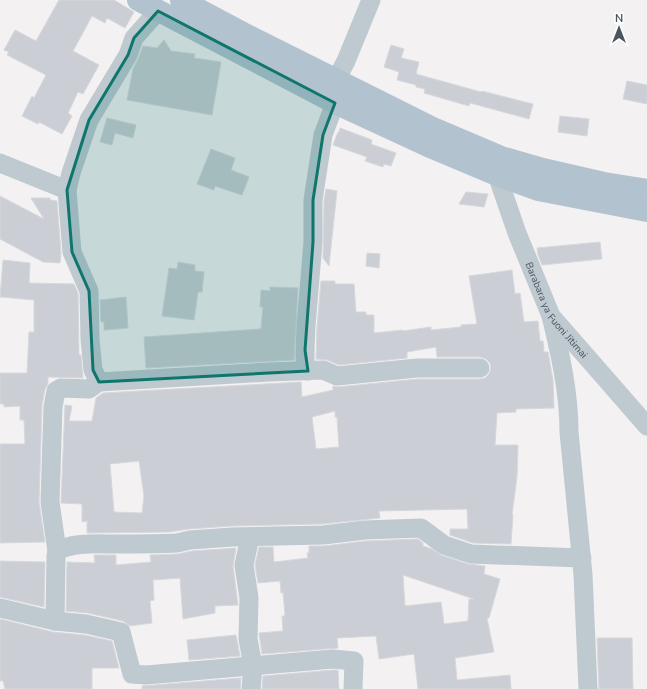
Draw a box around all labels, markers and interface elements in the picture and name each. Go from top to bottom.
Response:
north arrow [599,8,639,48]
text: N [615,11,623,26]
street label: Barabara ya Fuoni Jitimai [522,260,590,361]

